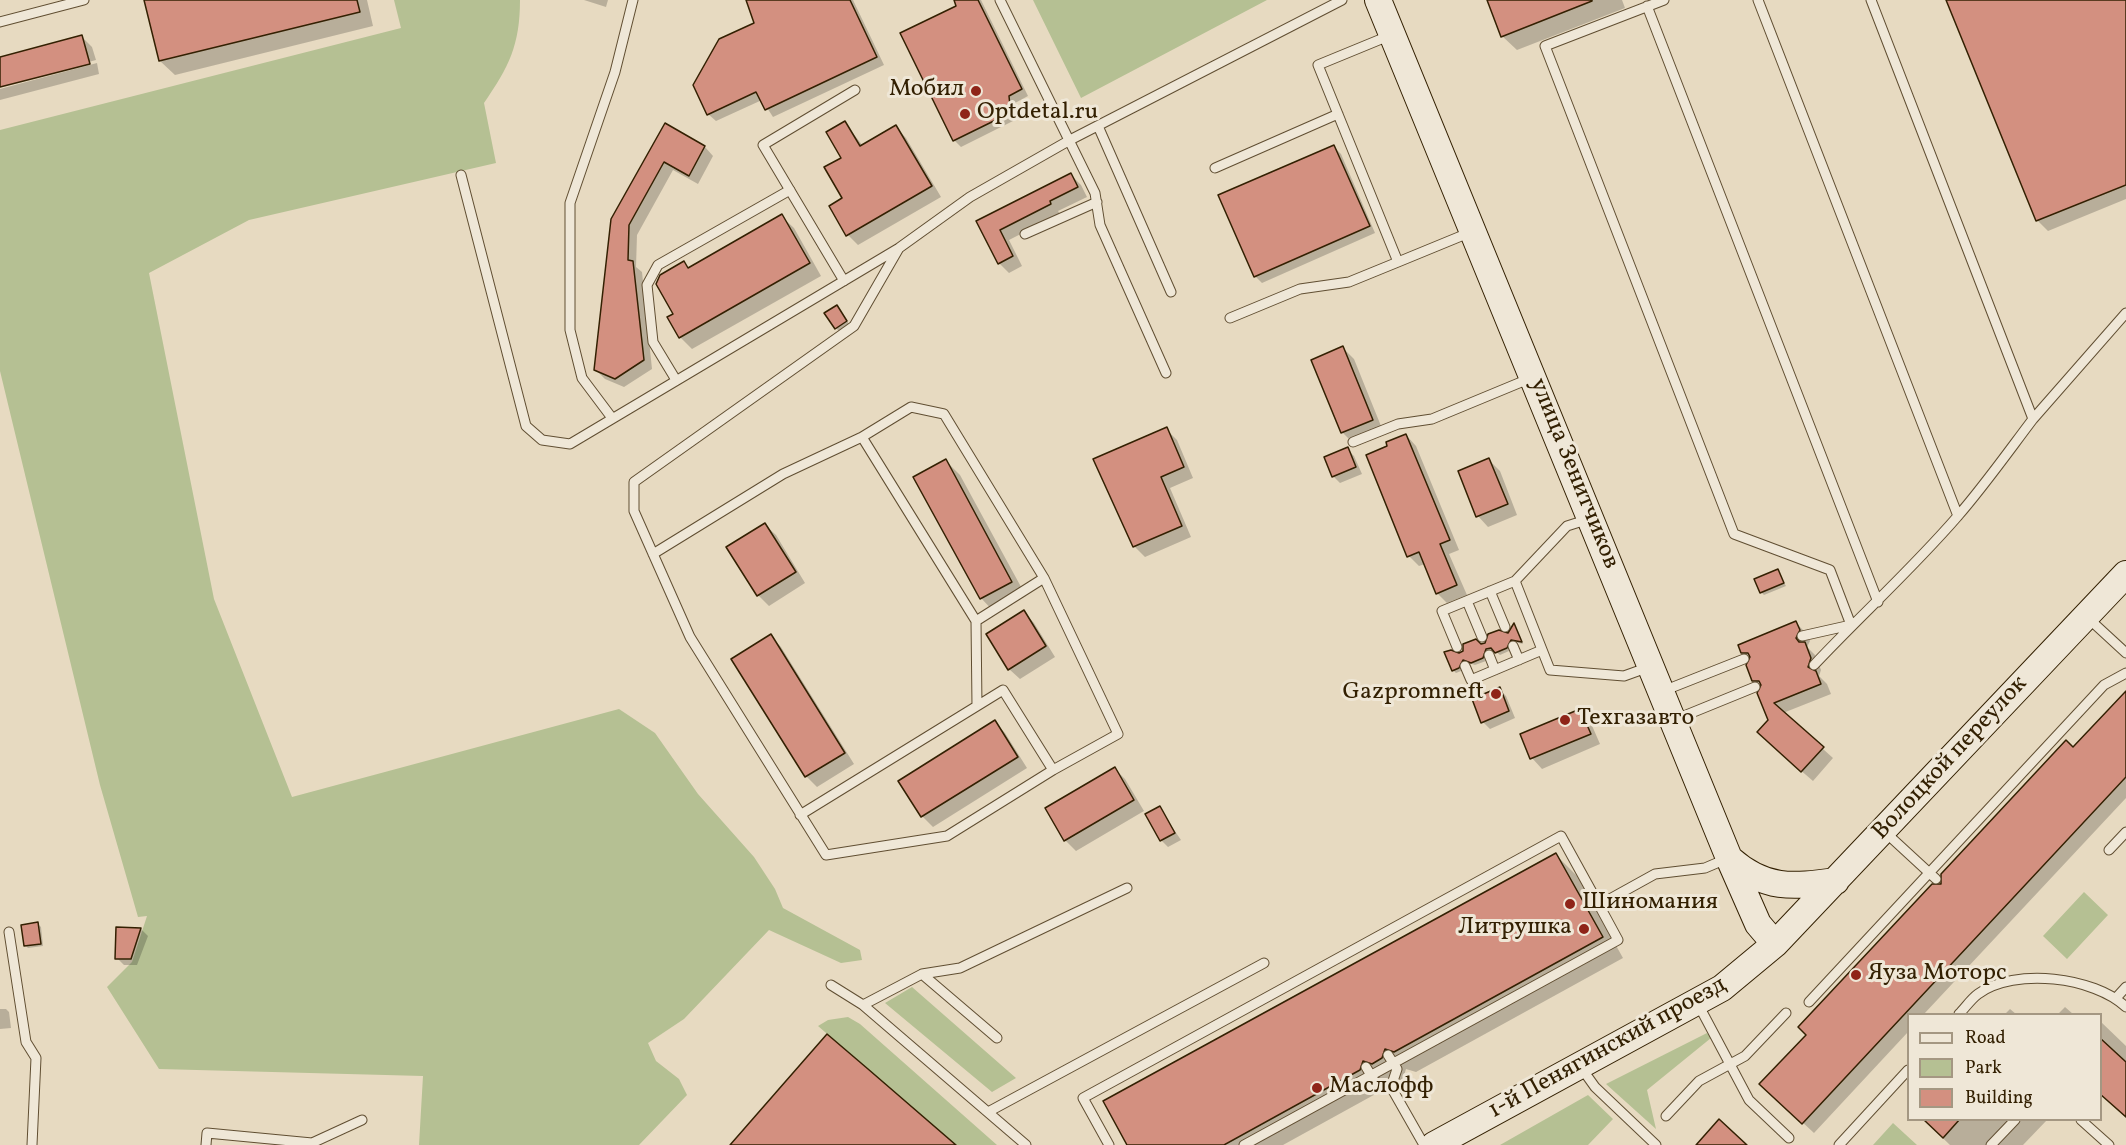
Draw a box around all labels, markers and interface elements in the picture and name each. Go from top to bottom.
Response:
place label: Мобил [889,77,964,105]
marker: Мобил [969,84,983,98]
place label: Optdetal.ru [977,100,1098,128]
marker: Optdetal.ru [958,107,972,121]
street label: улица Зенитчиков [1522,375,1624,573]
street label: Волоцкой переулок [1867,671,2035,847]
place label: Gazpromneft [1342,680,1484,708]
marker: Gazpromneft [1489,687,1503,701]
place label: Техгазавто [1577,706,1694,734]
marker: Техгазавто [1558,713,1572,727]
place label: Шиномания [1582,890,1718,918]
marker: Шиномания [1563,897,1577,911]
place label: Литрушка [1458,915,1572,943]
marker: Литрушка [1577,922,1591,936]
place label: Яуза Моторс [1868,961,2007,989]
marker: Яуза Моторс [1849,968,1863,982]
street label: 1-й Пенягинский проезд [1484,972,1732,1126]
legend [1907,1013,2102,1121]
text: Road [1965,1026,2006,1051]
text: Park [1965,1056,2002,1081]
place label: Маслофф [1329,1074,1433,1102]
marker: Маслофф [1310,1081,1324,1095]
text: Building [1965,1086,2033,1111]

